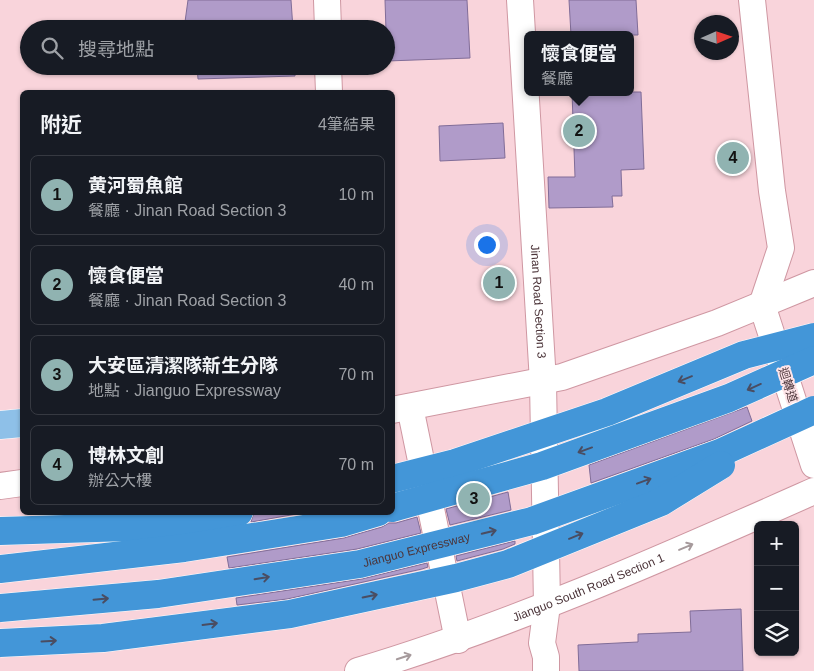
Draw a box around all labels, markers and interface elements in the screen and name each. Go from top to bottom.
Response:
north arrow [694,15,739,60]
search box [20,20,395,75]
popup [524,31,634,96]
icon: search [38,34,66,62]
text: 搜尋地點 [78,39,154,60]
text: 懷食便當 [541,43,617,64]
text: 餐廳 [541,70,573,87]
pin: 2 [563,112,595,150]
text: 附近 [40,113,82,136]
text: 4筆結果 [318,116,375,133]
pin: 4 [717,139,749,177]
text: 黄河蜀魚館 [88,175,183,196]
text: 1 [53,186,61,203]
text: 10 m [338,186,374,203]
text: 餐廳 · Jinan Road Section 3 [88,202,286,219]
your location [474,232,500,258]
street label: Jinan Road Section 3 [528,244,549,359]
pin: 1 [483,264,515,302]
text: 懷食便當 [88,265,164,286]
text: 2 [53,276,61,293]
text: 40 m [338,276,374,293]
text: 餐廳 · Jinan Road Section 3 [88,292,286,309]
text: 大安區清潔隊新生分隊 [88,355,278,376]
text: 3 [53,366,61,383]
text: 70 m [338,366,374,383]
street label: 迴轉道 [776,366,800,404]
one-way arrow [678,375,693,385]
text: 地點 · Jianguo Expressway [88,382,281,399]
one-way arrow [747,383,762,392]
text: 博林文創 [88,445,164,466]
one-way arrow [578,446,593,455]
text: 4 [53,456,61,473]
text: 70 m [338,456,374,473]
text: 辦公大樓 [88,472,152,489]
one-way arrow [635,476,651,485]
pin: 3 [458,480,490,518]
map controls [754,521,799,656]
button: + [754,521,799,566]
one-way arrow [481,527,497,536]
street label: Jianguo Expressway [361,530,472,570]
one-way arrow [568,531,583,541]
one-way arrow [678,542,693,552]
street label: Jianguo South Road Section 1 [510,550,667,625]
button: − [754,566,799,611]
one-way arrow [254,573,270,583]
one-way arrow [362,591,378,601]
one-way arrow [93,594,109,604]
button: layers [754,611,799,656]
one-way arrow [202,619,218,629]
one-way arrow [40,636,56,645]
one-way arrow [396,652,412,661]

